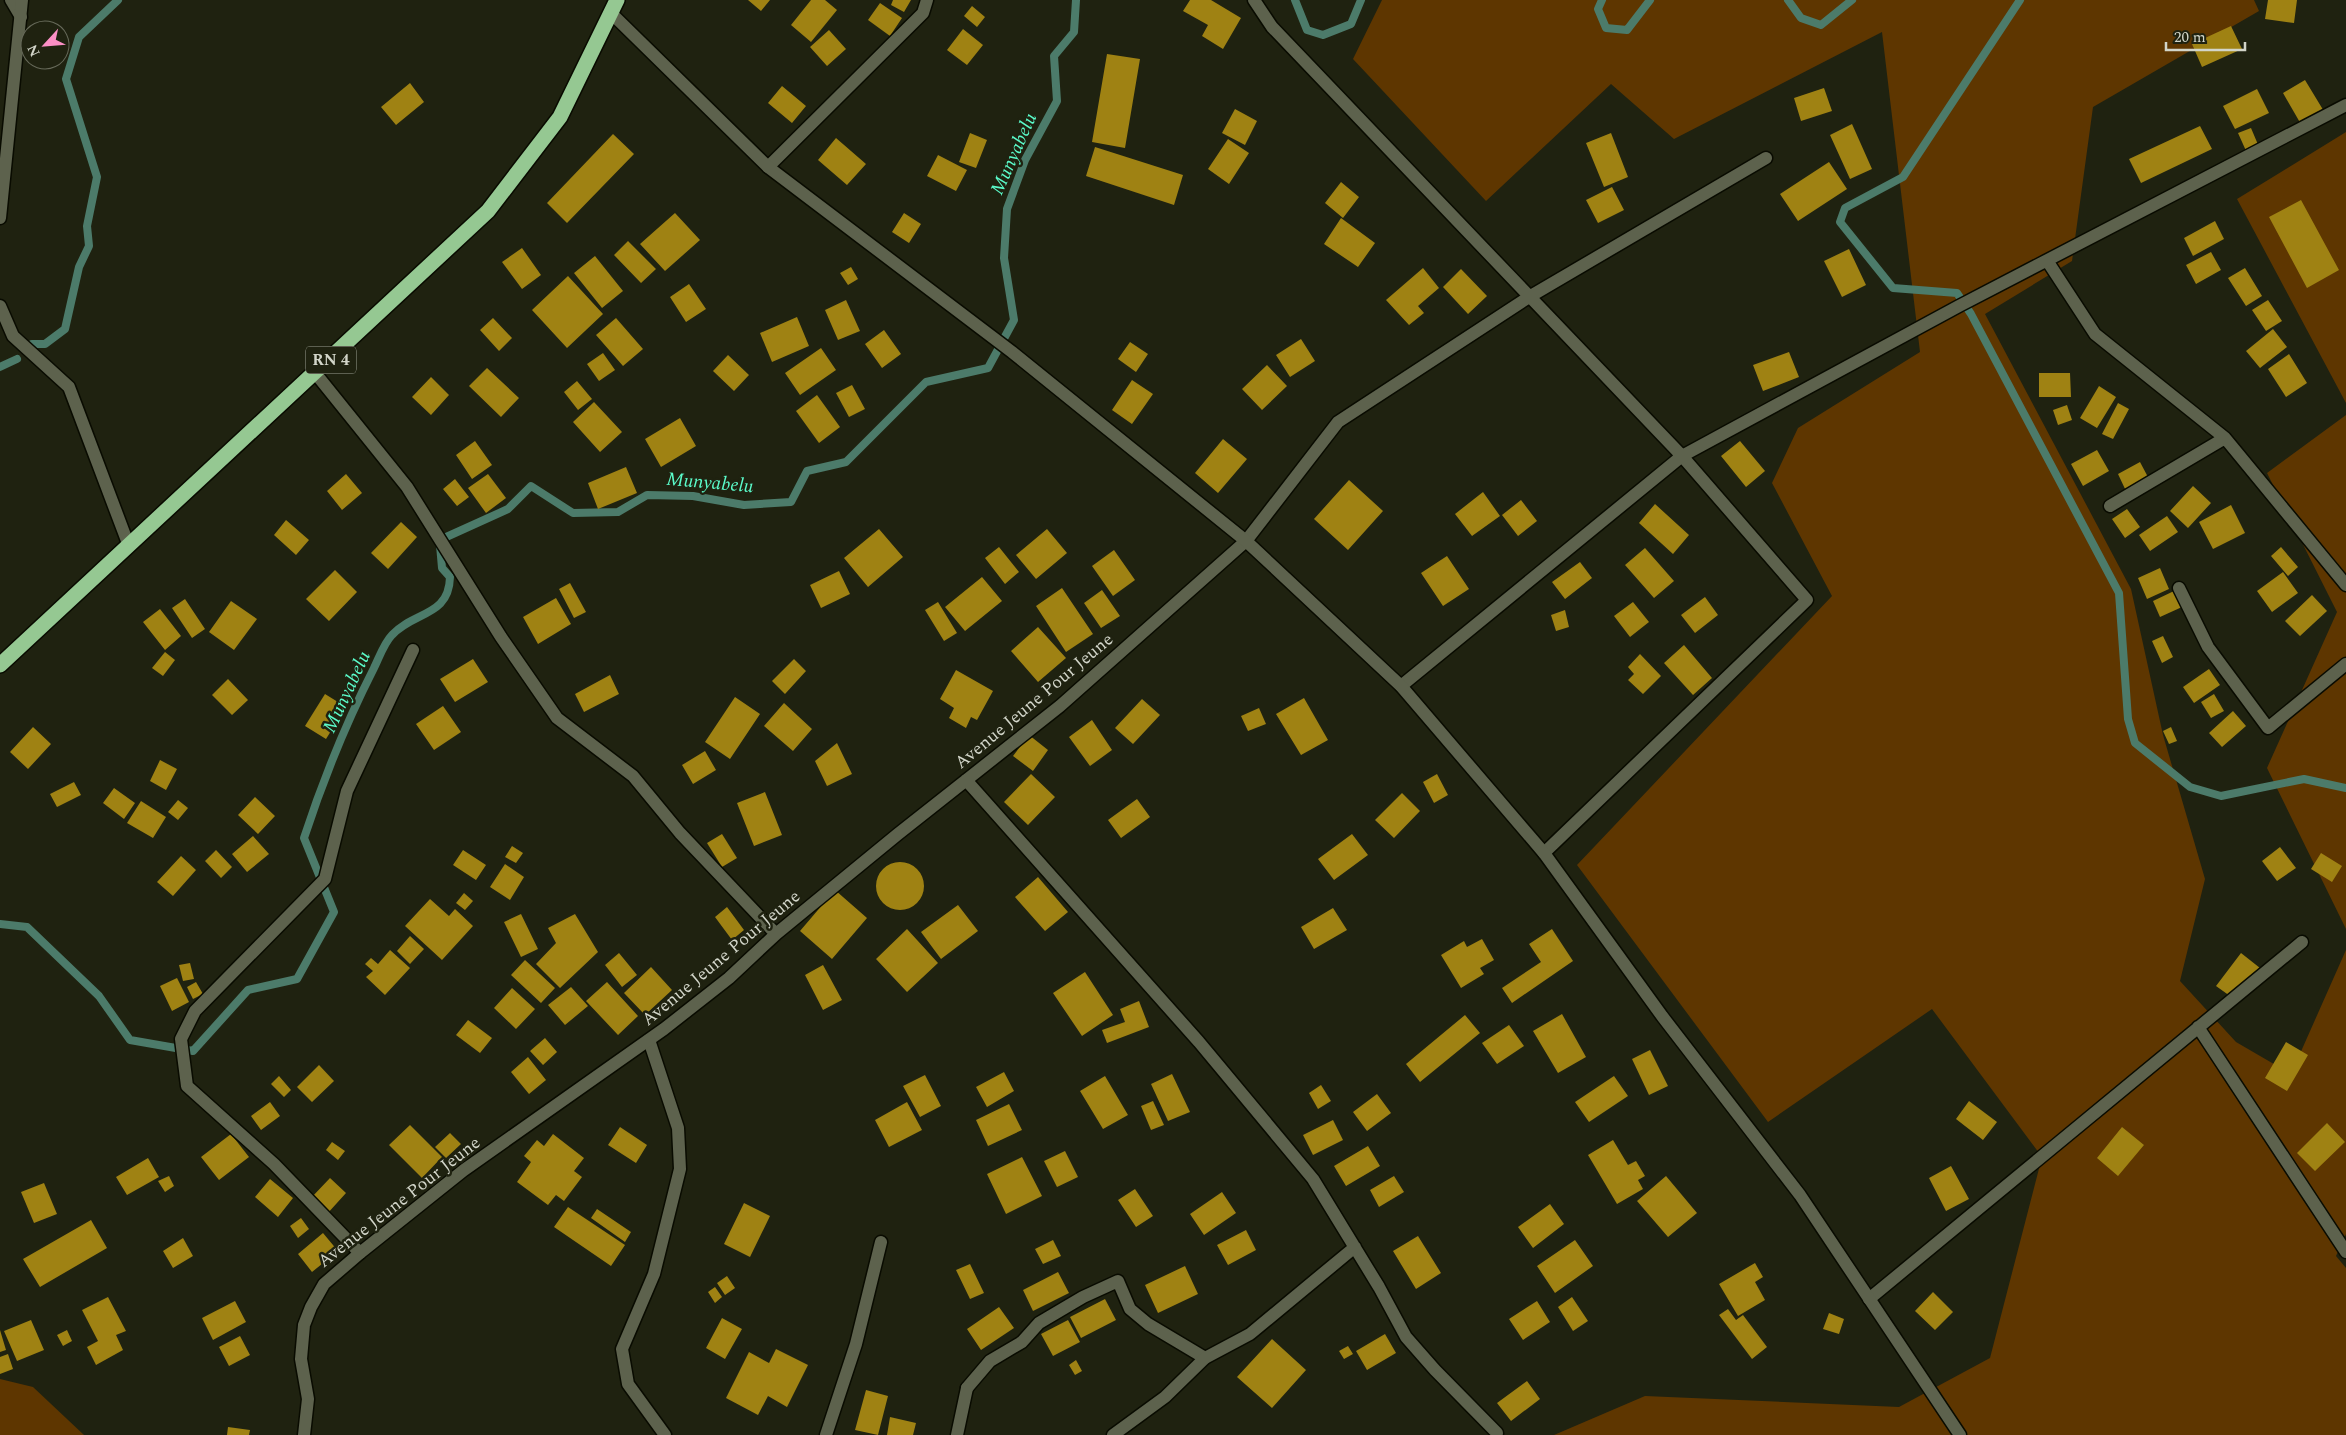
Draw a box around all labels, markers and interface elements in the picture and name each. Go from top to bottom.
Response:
north arrow [20,20,70,70]
scale bar [2166,20,2245,52]
text: 20 m [2174,26,2206,49]
text: N [22,41,46,60]
water label: Munyabelu [983,108,1045,200]
road number: RN 4 [306,346,356,374]
water label: Munyabelu [665,465,755,501]
street label: Avenue Jeune Pour Jeune [949,626,1119,776]
water label: Munyabelu [315,646,379,738]
street label: Avenue Jeune Pour Jeune [636,883,806,1033]
street label: Avenue Jeune Pour Jeune [312,1130,486,1274]

